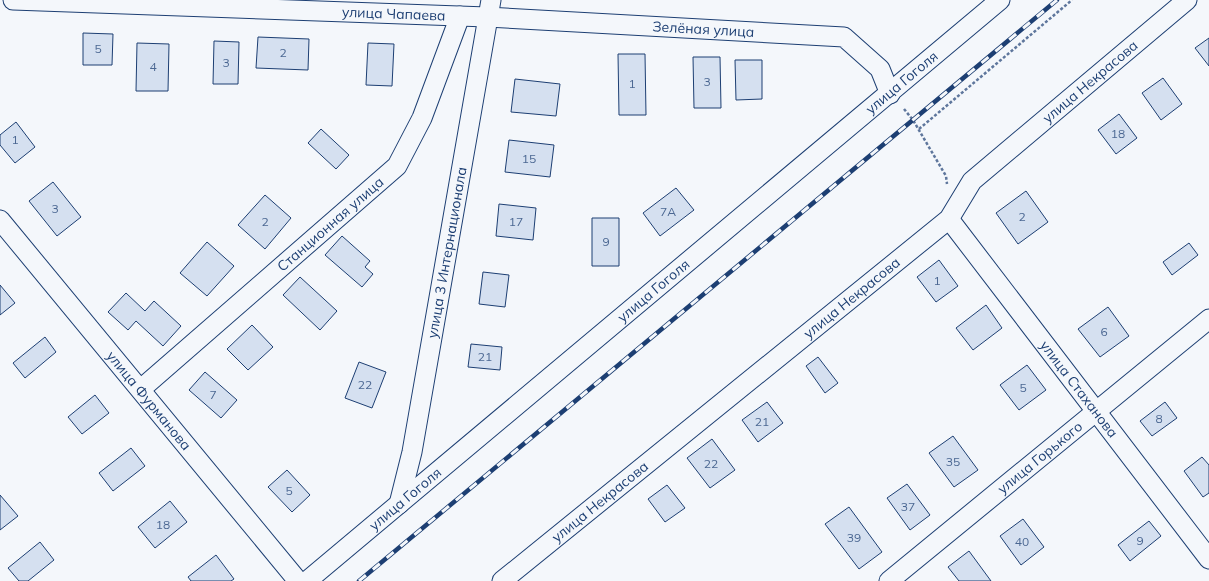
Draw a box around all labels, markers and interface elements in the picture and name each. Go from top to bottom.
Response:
street label: улица Чапаева [342,3,446,25]
street label: Зелёная улица [652,17,755,41]
street label: улица Некрасова [1039,36,1141,127]
house number: 5 [94,41,102,56]
house number: 2 [279,45,287,60]
street label: улица Гоголя [862,47,941,118]
house number: 3 [222,55,230,70]
house number: 4 [149,59,157,74]
house number: 3 [703,74,711,89]
house number: 1 [628,76,636,91]
house number: 18 [1111,126,1125,141]
house number: 1 [11,132,19,147]
house number: 15 [522,151,536,166]
street label: улица 3 Интернационала [423,166,471,340]
street label: Станционная улица [273,173,387,275]
house number: 3 [51,201,59,216]
house number: 7А [660,204,676,219]
house number: 2 [1018,209,1026,224]
house number: 2 [261,214,269,229]
house number: 17 [509,214,523,229]
house number: 9 [602,234,610,249]
street label: улица Некрасова [800,253,904,342]
street label: улица Гоголя [614,255,693,326]
house number: 1 [933,273,941,288]
house number: 6 [1100,324,1108,339]
street label: улица Стаханова [1036,337,1122,441]
street label: улица Фурманова [103,347,195,454]
house number: 21 [478,349,492,364]
house number: 22 [358,377,372,392]
house number: 5 [1019,380,1027,395]
house number: 7 [209,387,217,402]
house number: 8 [1155,411,1163,426]
house number: 21 [755,414,769,429]
street label: улица Горького [994,417,1086,498]
house number: 35 [946,454,960,469]
house number: 22 [704,456,718,471]
street label: улица Некрасова [548,457,652,546]
street label: улица Гоголя [365,463,445,534]
house number: 5 [285,483,293,498]
house number: 37 [901,499,915,514]
house number: 18 [156,517,170,532]
house number: 39 [847,530,861,545]
house number: 9 [1136,533,1144,548]
house number: 40 [1015,534,1029,549]

